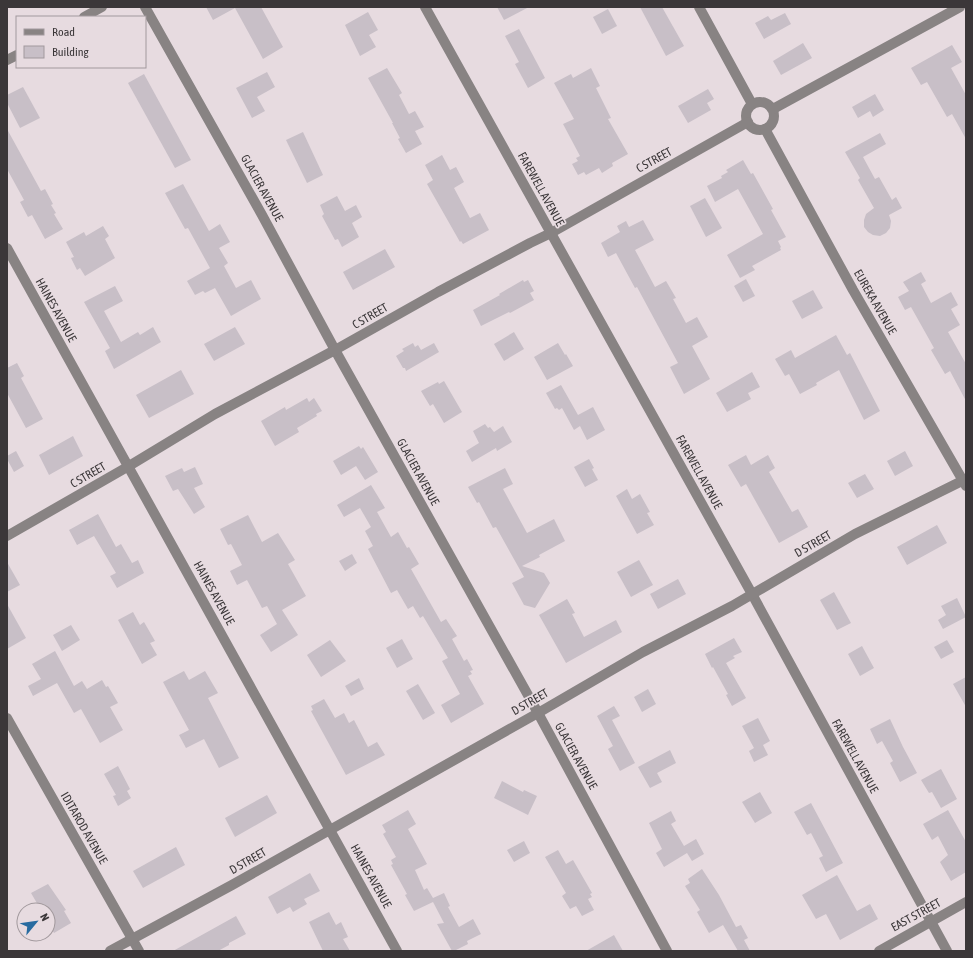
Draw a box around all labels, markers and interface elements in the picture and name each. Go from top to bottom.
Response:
legend [16,16,146,68]
text: Road [52,25,75,39]
text: Building [52,45,90,59]
street label: C STREET [634,144,675,176]
street label: FAREWELL AVENUE [515,150,567,228]
street label: GLACIER AVENUE [238,152,286,224]
street label: EUREKA AVENUE [851,267,899,337]
street label: HAINES AVENUE [33,276,79,344]
street label: C STREET [350,300,391,332]
street label: FAREWELL AVENUE [673,433,725,511]
street label: GLACIER AVENUE [394,436,442,508]
street label: C STREET [68,459,109,491]
street label: D STREET [792,528,835,560]
street label: HAINES AVENUE [191,559,237,627]
street label: D STREET [509,686,552,718]
street label: FAREWELL AVENUE [829,717,881,795]
street label: GLACIER AVENUE [552,720,600,792]
street label: IDITAROD AVENUE [58,790,110,866]
street label: HAINES AVENUE [348,842,394,910]
street label: D STREET [227,845,270,877]
street label: EAST STREET [889,895,944,934]
north arrow [16,902,56,942]
text: N [38,911,52,923]

